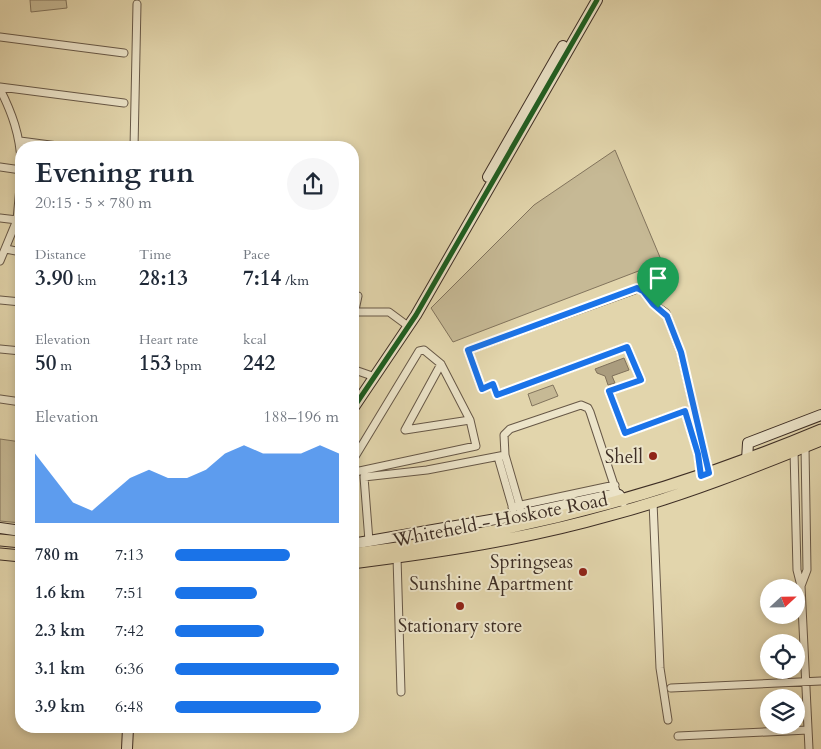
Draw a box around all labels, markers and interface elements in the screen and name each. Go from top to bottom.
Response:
text: Evening run [35,154,194,192]
button: share [287,158,339,210]
text: 20:15 · 5 × 780 m [35,192,152,214]
text: Distance [35,245,86,264]
text: Time [139,245,171,264]
text: Pace [243,245,270,264]
pin [637,257,679,308]
text: 3.90 [35,264,73,293]
text: 28:13 [139,264,188,293]
text: 7:14 [243,264,281,293]
icon: arrive [644,264,672,292]
text: km [73,271,96,290]
text: /km [281,271,309,290]
text: Elevation [35,330,91,349]
text: Heart rate [139,330,198,349]
text: kcal [243,330,267,349]
text: 50 [35,349,57,378]
text: 153 [139,349,171,378]
text: 242 [243,349,275,378]
text: m [57,356,72,375]
text: bpm [171,356,202,375]
text: Elevation [35,406,99,428]
text: 188–196 m [263,406,339,428]
place label: Shell [605,444,643,470]
marker: Shell [647,450,659,462]
street label: Whitefield - Hoskote Road [389,486,610,554]
text: 780 m [35,544,79,566]
text: 7:13 [115,544,144,566]
place label: Springseas Sunshine Apartment [409,549,573,597]
marker: Springseas Sunshine Apartment [577,566,589,578]
north arrow [760,579,805,624]
map controls [760,579,805,734]
text: 1.6 km [35,582,85,604]
text: 7:51 [115,582,144,604]
marker: Stationary store [454,600,466,612]
place label: Stationary store [398,613,522,639]
text: 2.3 km [35,620,85,642]
text: 7:42 [115,620,144,642]
button: locate [760,634,805,679]
text: 3.1 km [35,658,85,680]
text: 6:36 [115,658,144,680]
button: layers [760,689,805,734]
text: 3.9 km [35,696,85,718]
text: 6:48 [115,696,144,718]

